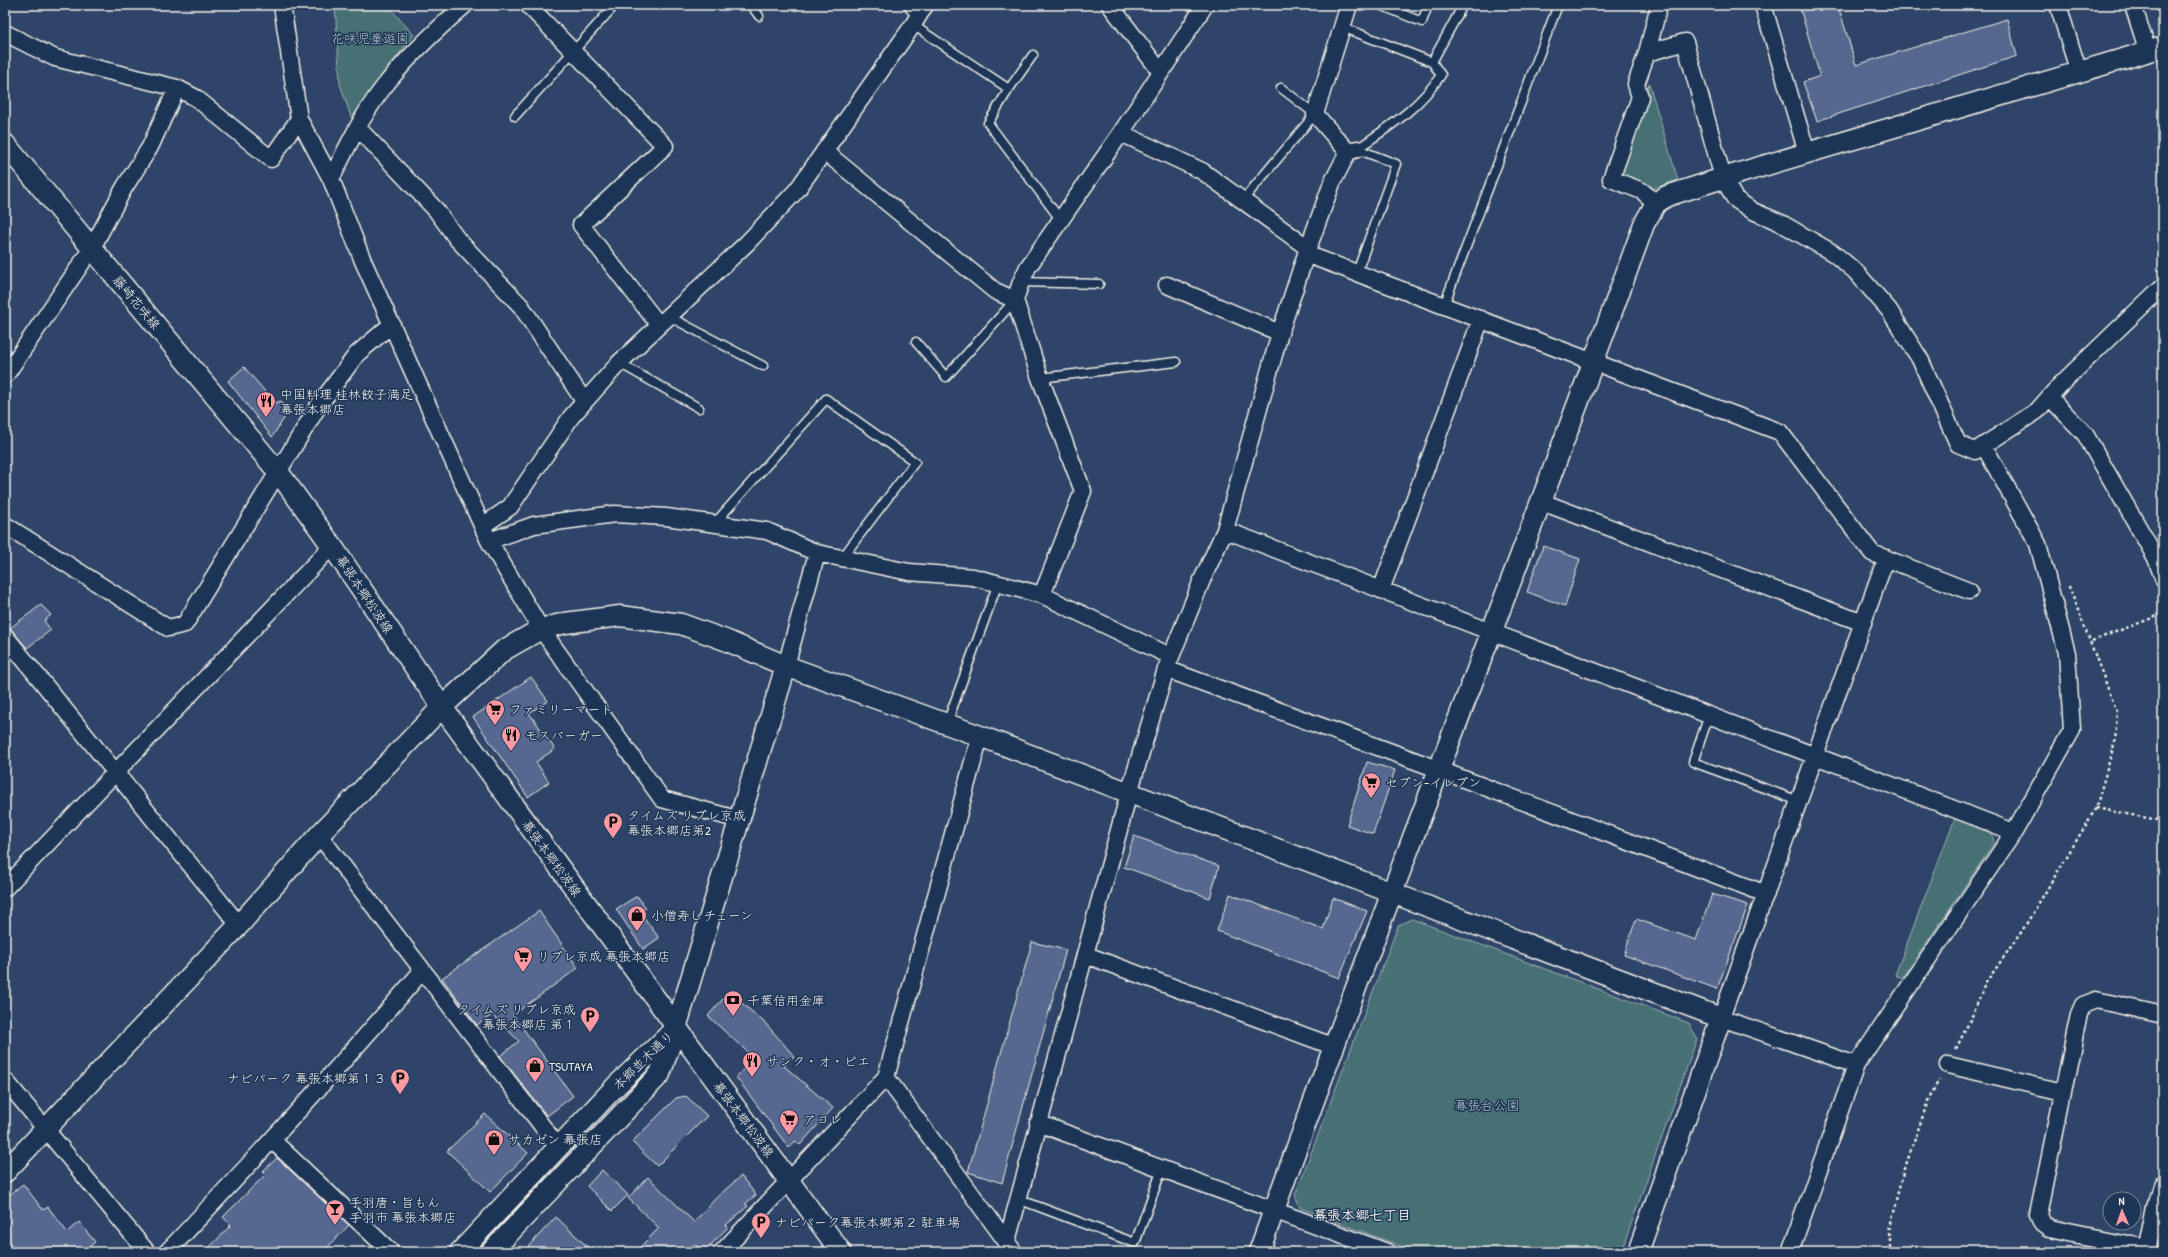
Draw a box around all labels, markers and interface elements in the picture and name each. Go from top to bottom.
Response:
park label: 花咲児童遊園 [331,29,409,47]
street label: 藤崎花咲線 [109,271,165,333]
place label: 中国料理 桂林餃子満足 幕張本郷店 [280,385,413,418]
restaurant icon: 中国料理 桂林餃子満足 幕張本郷店 [255,390,277,418]
street label: 幕張本郷松波線 [332,551,398,638]
supermarket icon: ファミリーマート [484,698,506,726]
place label: ファミリーマート [509,700,613,718]
restaurant icon: モスバーガー [500,724,522,752]
place label: モスバーガー [525,726,603,744]
supermarket icon: セブン-イレブン [1360,771,1382,799]
place label: セブン-イレブン [1385,773,1481,791]
place label: タイムズ リブレ京成 幕張本郷店第2 [627,806,746,839]
parking icon: タイムズ リブレ京成 幕張本郷店第2 [602,811,624,839]
street label: 幕張本郷松波線 [518,816,587,901]
shop icon: 小僧寿しチェーン [626,904,648,932]
place label: 小僧寿しチェーン [651,906,753,924]
supermarket icon: リブレ京成 幕張本郷店 [512,945,534,973]
place label: リブレ京成 幕張本郷店 [537,947,670,965]
bank icon: 千葉信用金庫 [722,989,744,1017]
place label: 千葉信用金庫 [747,991,825,1009]
place label: タイムズ リブレ京成 幕張本郷店 第１ [457,1000,576,1033]
parking icon: タイムズ リブレ京成 幕張本郷店 第１ [579,1005,601,1033]
street label: 本郷並木通り [609,1026,677,1094]
restaurant icon: サンク・オ・ピエ [741,1050,763,1078]
place label: サンク・オ・ピエ [766,1052,870,1070]
shop icon: TSUTAYA [524,1055,546,1083]
place label: TSUTAYA [549,1057,593,1075]
parking icon: ナビパーク 幕張本郷第１３ [389,1067,411,1095]
place label: ナビパーク 幕張本郷第１３ [227,1069,386,1087]
street label: 幕張本郷松波線 [709,1077,779,1162]
park label: 幕張台公園 [1454,1096,1520,1114]
supermarket icon: アコレ [778,1108,800,1136]
place label: アコレ [803,1110,842,1128]
shop icon: サカゼン 幕張店 [483,1128,505,1156]
place label: サカゼン 幕張店 [508,1130,602,1148]
north arrow [2102,1191,2142,1231]
place label: 手羽唐・旨もん 手羽市 幕張本郷店 [349,1193,456,1226]
text: N [2118,1194,2125,1208]
bar icon: 手羽唐・旨もん 手羽市 幕張本郷店 [324,1198,346,1226]
district label: 幕張本郷七丁目 [1313,1205,1411,1224]
parking icon: ナビパーク幕張本郷第２ 駐車場 [750,1211,772,1239]
place label: ナビパーク幕張本郷第２ 駐車場 [775,1213,960,1231]

